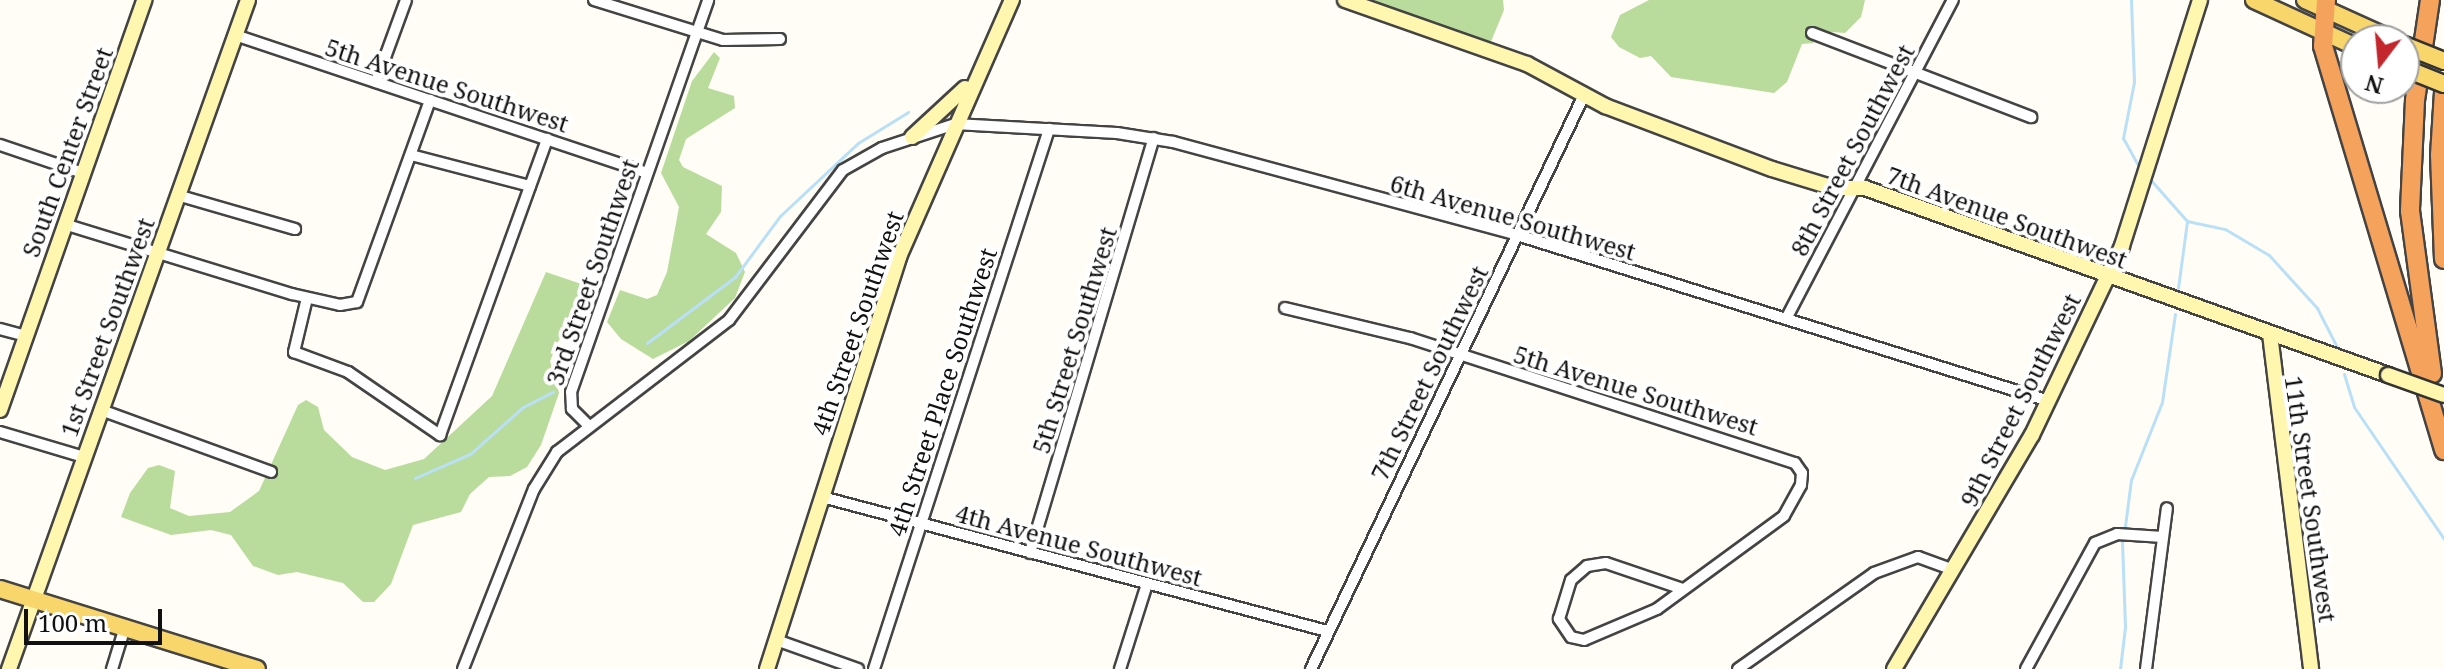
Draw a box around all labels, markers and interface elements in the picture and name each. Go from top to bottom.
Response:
north arrow [2340,24,2420,104]
street label: 5th Avenue Southwest [322,32,572,138]
street label: 8th Street Southwest [1784,39,1920,261]
street label: South Center Street [16,43,118,261]
text: N [2361,68,2386,102]
street label: 3rd Street Southwest [540,155,644,389]
street label: 7th Avenue Southwest [1883,160,2131,274]
street label: 6th Avenue Southwest [1387,168,1639,266]
street label: 4th Street Southwest [805,207,909,439]
street label: 1st Street Southwest [54,214,160,440]
street label: 5th Street Southwest [1026,223,1122,457]
street label: 4th Street Place Southwest [882,244,1002,540]
street label: 7th Street Southwest [1365,261,1493,485]
street label: 9th Street Southwest [1954,289,2086,511]
street label: 5th Avenue Southwest [1510,339,1762,441]
street label: 11th Street Southwest [2279,374,2343,624]
street label: 4th Avenue Southwest [953,498,1205,592]
scale bar [28,593,166,643]
text: 100 m [38,606,107,639]

